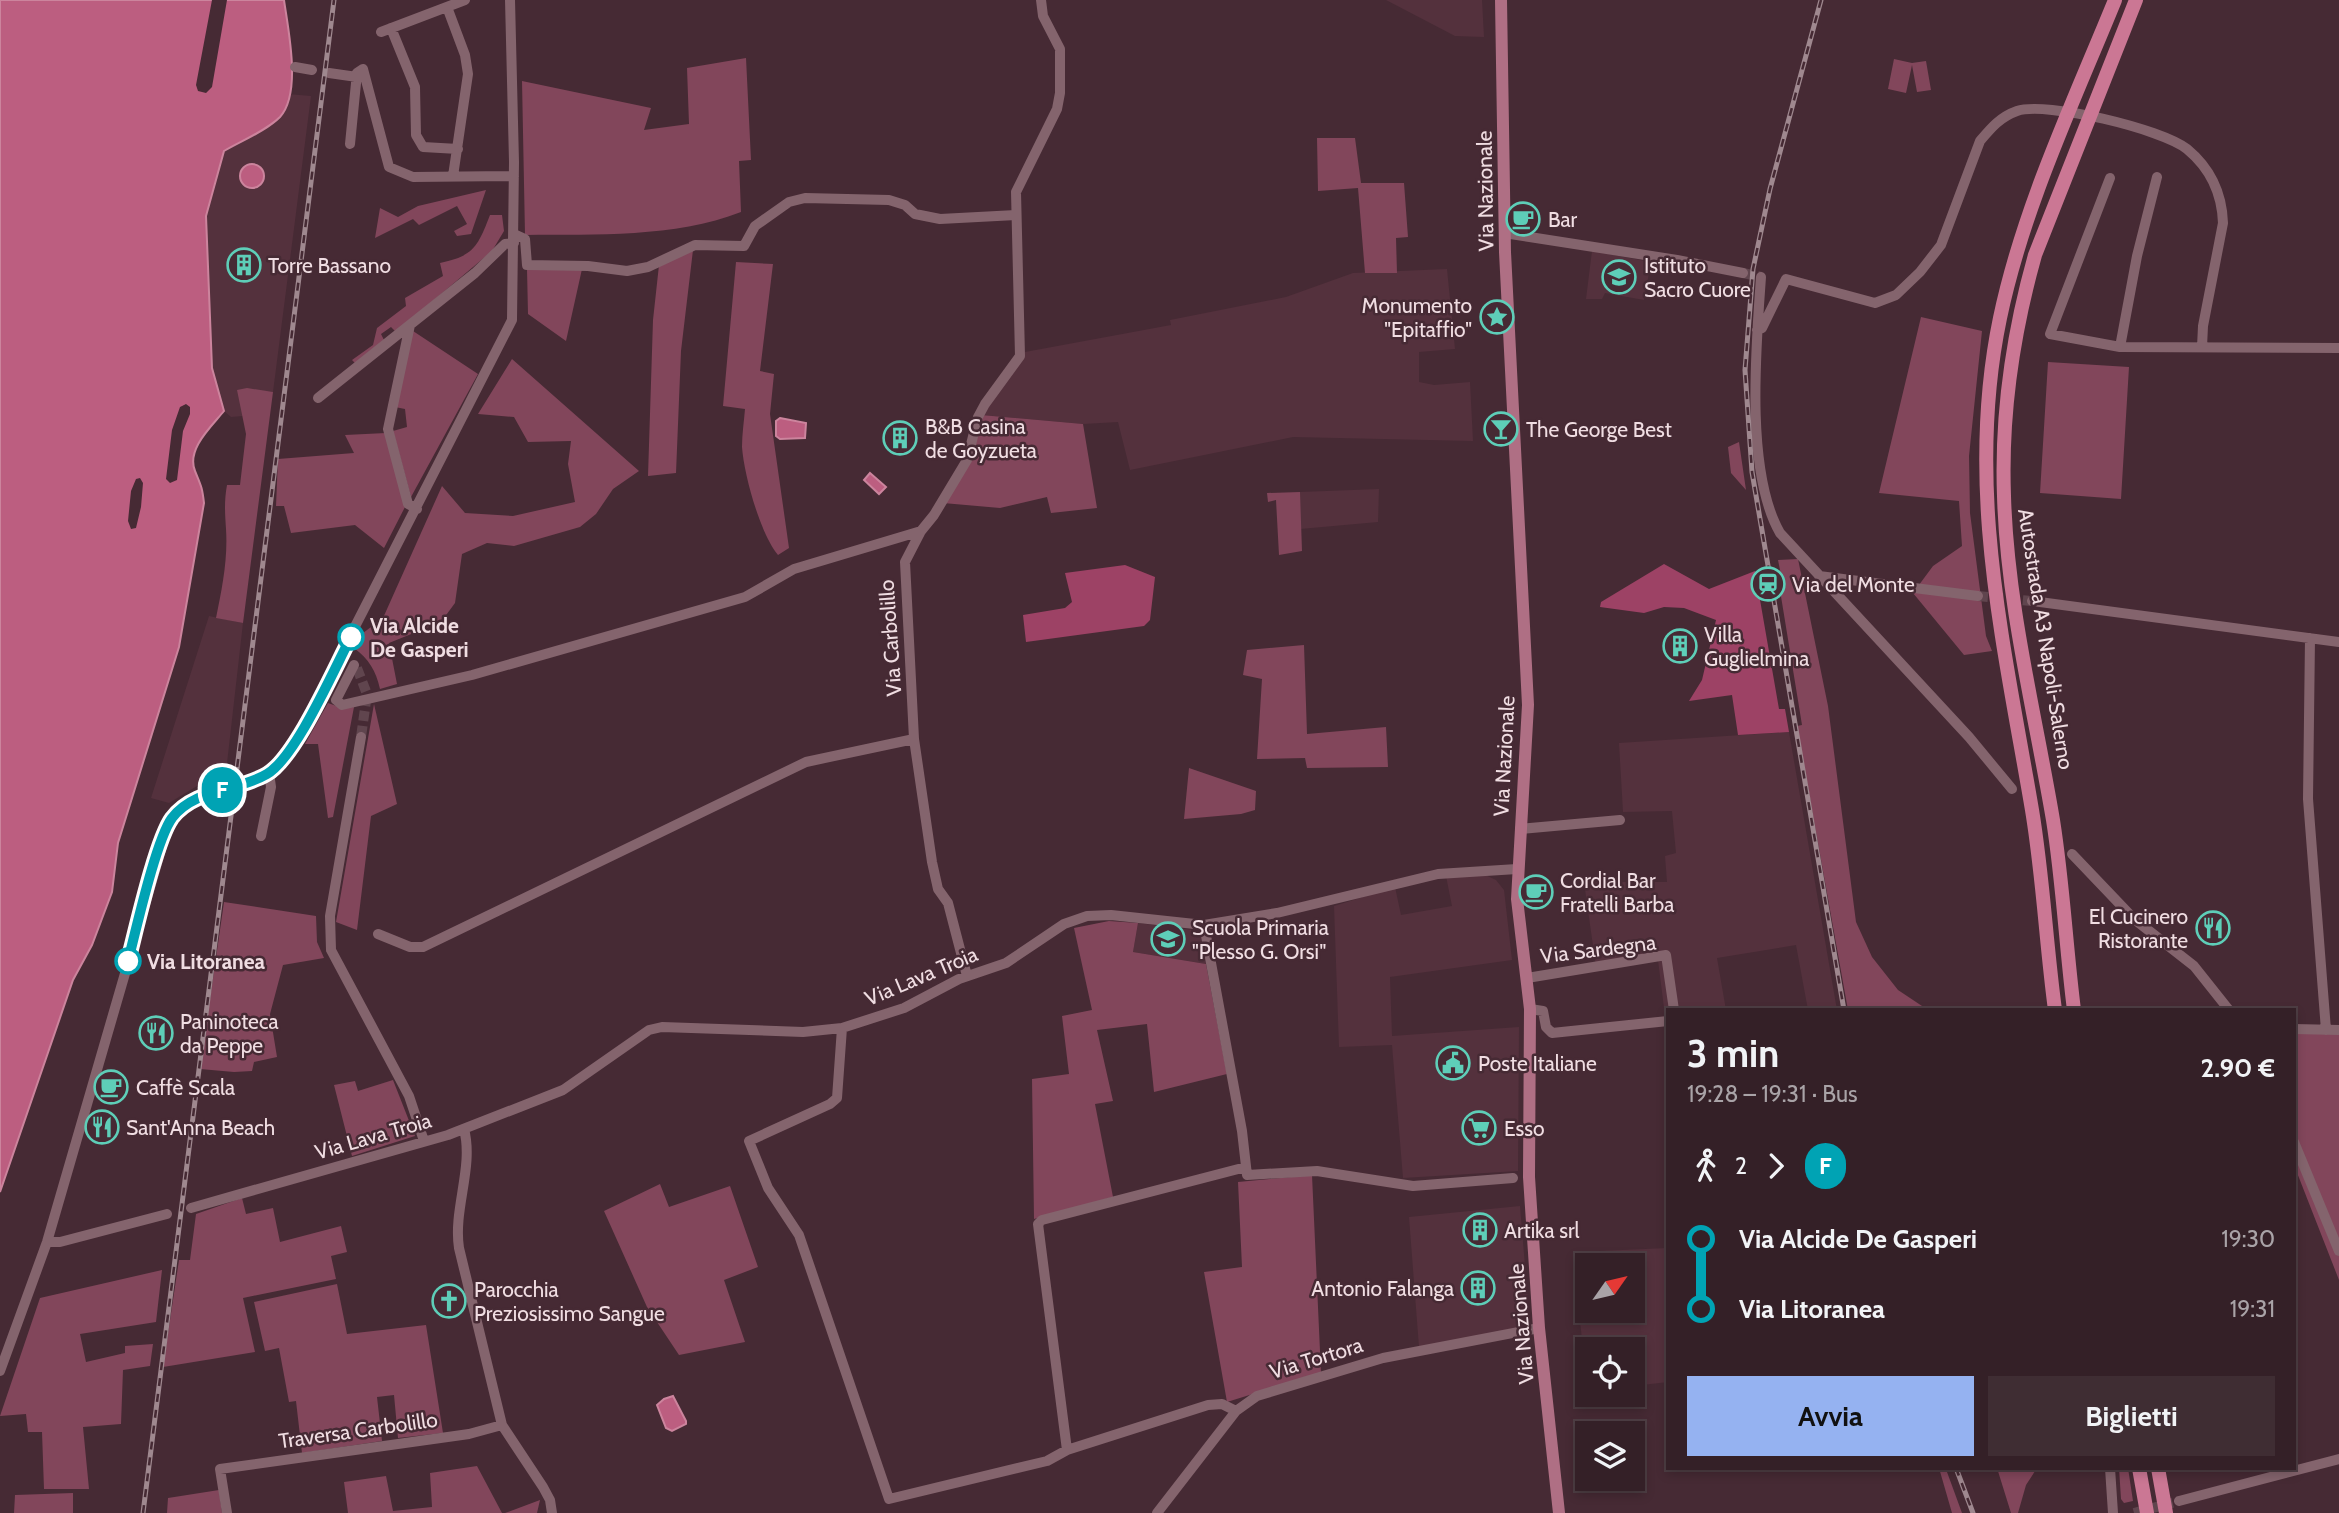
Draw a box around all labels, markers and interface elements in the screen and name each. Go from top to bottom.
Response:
street label: Via Nazionale [1471,130,1499,252]
cafe icon: Bar [1504,200,1542,238]
place label: Bar [1548,207,1578,232]
building icon: Torre Bassano [225,246,263,284]
place label: Torre Bassano [268,253,391,278]
place label: Istituto Sacro Cuore [1644,253,1751,302]
school or university icon: Istituto Sacro Cuore [1600,258,1638,296]
place label: Monumento "Epitaffio" [1362,293,1472,342]
place icon: Monumento "Epitaffio" [1478,298,1516,336]
bar icon: The George Best [1482,410,1520,448]
place label: B&B Casina de Goyzueta [925,414,1037,463]
place label: The George Best [1526,417,1672,442]
building icon: B&B Casina de Goyzueta [881,419,919,457]
street label: Autostrada A3 Napoli-Salerno [2013,507,2079,771]
station icon: Via del Monte [1749,565,1787,603]
place label: Via del Monte [1792,572,1915,597]
street label: Via Carbolillo [873,579,907,697]
place label: Via Alcide De Gasperi [370,613,469,662]
place label: Villa Guglielmina [1704,622,1809,671]
marker: Via Alcide De Gasperi [338,624,364,650]
building icon: Villa Guglielmina [1661,627,1699,665]
street label: Via Nazionale [1488,695,1520,817]
line badge: F [199,767,245,813]
text: F [216,775,228,804]
place label: Cordial Bar Fratelli Barba [1560,868,1674,917]
cafe icon: Cordial Bar Fratelli Barba [1517,873,1555,911]
place label: El Cucinero Ristorante [2089,904,2188,953]
restaurant icon: El Cucinero Ristorante [2194,909,2232,947]
place label: Scuola Primaria "Plesso G. Orsi" [1192,915,1329,964]
school or university icon: Scuola Primaria "Plesso G. Orsi" [1149,920,1187,958]
street label: Via Sardegna [1539,930,1657,968]
street label: Via Lava Troia [861,941,981,1011]
marker: Via Litoranea [115,948,141,974]
place label: Via Litoranea [147,949,266,974]
place label: Paninoteca da Peppe [180,1009,279,1058]
restaurant icon: Paninoteca da Peppe [137,1014,175,1052]
text: 3 min [1687,1030,1779,1077]
public building icon: Poste Italiane [1434,1044,1472,1082]
place label: Poste Italiane [1478,1051,1597,1076]
text: 2.90 € [2200,1052,2275,1084]
cafe icon: Caffè Scala [92,1068,130,1106]
place label: Caffè Scala [136,1075,235,1100]
text: 19:28 – 19:31 · Bus [1687,1080,1858,1108]
street label: Via Lava Troia [312,1107,434,1165]
restaurant icon: Sant'Anna Beach [83,1108,121,1146]
supermarket icon: Esso [1460,1109,1498,1147]
place label: Sant'Anna Beach [126,1115,275,1140]
place label: Esso [1504,1116,1544,1141]
icon: walk [1687,1147,1725,1185]
icon: forward [1757,1147,1795,1185]
text: F [1819,1151,1832,1180]
text: 2 [1735,1152,1747,1180]
building icon: Artika srl [1461,1211,1499,1249]
place label: Artika srl [1504,1218,1580,1243]
text: Via Alcide De Gasperi [1739,1223,1977,1255]
text: 19:30 [2221,1225,2275,1253]
north arrow [1575,1253,1645,1323]
map controls [1575,1253,1645,1491]
street label: Via Nazionale [1503,1262,1539,1385]
building icon: Antonio Falanga [1459,1269,1497,1307]
place label: Antonio Falanga [1311,1276,1454,1301]
place label: Parocchia Preziosissimo Sangue [474,1277,665,1326]
church icon: Parocchia Preziosissimo Sangue [430,1282,468,1320]
text: Via Litoranea [1739,1293,1885,1325]
text: 19:31 [2230,1295,2275,1323]
street label: Via Tortora [1267,1332,1365,1384]
button: locate [1575,1337,1645,1407]
button: Avvia [1687,1376,1974,1456]
button: Biglietti [1988,1376,2275,1456]
street label: Traversa Carbolillo [277,1406,439,1454]
button: layers [1575,1421,1645,1491]

